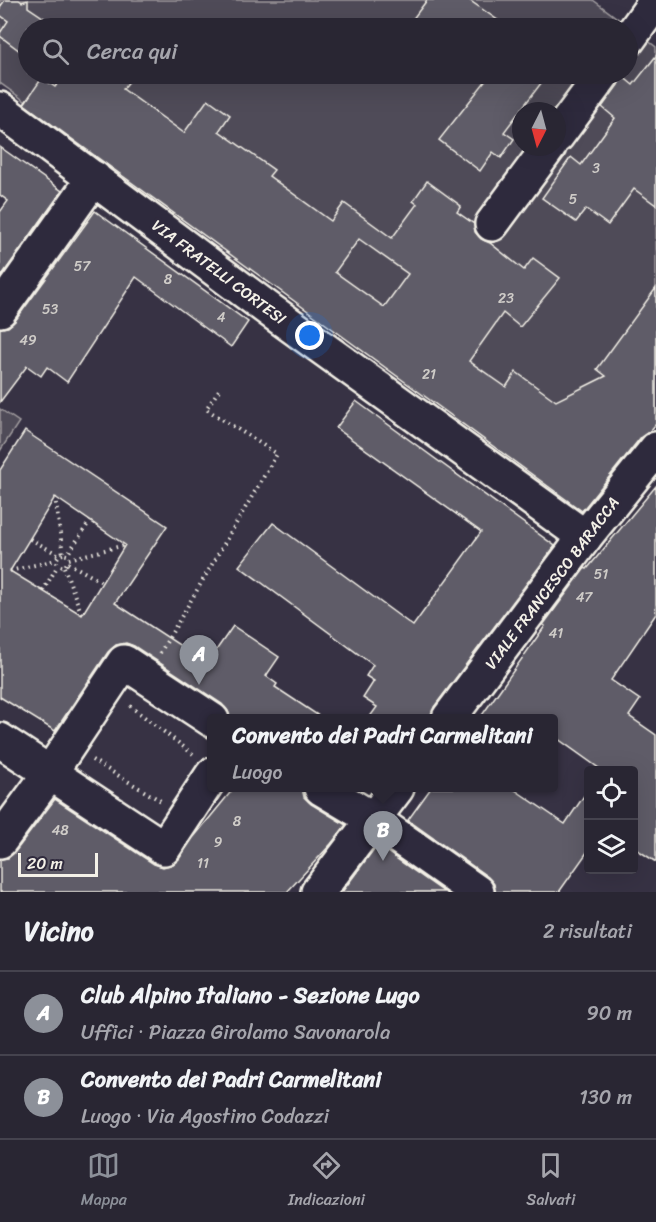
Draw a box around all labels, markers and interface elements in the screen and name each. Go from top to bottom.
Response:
search box [18,18,638,84]
text: Cerca qui [87,32,177,71]
icon: search [39,35,72,68]
north arrow [512,102,566,156]
house number: 3 [592,156,600,181]
house number: 5 [569,187,578,212]
street label: VIA FRATELLI CORTESI [145,212,293,333]
house number: 57 [74,254,91,279]
house number: 8 [164,267,173,292]
house number: 23 [498,286,514,311]
house number: 53 [42,297,58,322]
house number: 4 [217,305,226,330]
your location [295,321,324,350]
house number: 49 [19,328,37,353]
house number: 21 [422,362,436,387]
street label: VIALE FRANCESCO BARACCA [477,490,627,676]
house number: 51 [594,562,608,587]
house number: 47 [576,585,593,610]
house number: 41 [549,621,563,646]
pin: A [180,636,218,685]
popup [207,714,558,792]
text: Convento dei Padri Carmelitani [232,716,533,755]
text: Luogo [232,755,282,790]
map controls [584,766,638,874]
button: locate [584,766,638,820]
house number: 8 [233,809,242,834]
pin: B [364,812,403,861]
house number: 48 [51,818,69,843]
button: layers [584,820,638,874]
house number: 9 [214,830,223,855]
text: 20 m [27,849,63,878]
scale bar [18,850,98,878]
house number: 11 [197,851,209,876]
text: Vicino [24,908,94,954]
text: 2 risultati [543,914,632,949]
text: Club Alpino Italiano - Sezione Lugo [81,976,420,1015]
text: A [37,996,50,1031]
text: 90 m [587,996,632,1031]
text: Uffici · Piazza Girolamo Savonarola [81,1015,390,1050]
text: Convento dei Padri Carmelitani [81,1060,381,1099]
text: B [37,1080,50,1115]
text: 130 m [579,1080,632,1115]
text: Luogo · Via Agostino Codazzi [81,1099,329,1134]
tab: Mappa [81,1149,127,1214]
tab: Indicazioni [288,1149,365,1214]
tab: Salvati [526,1149,575,1214]

